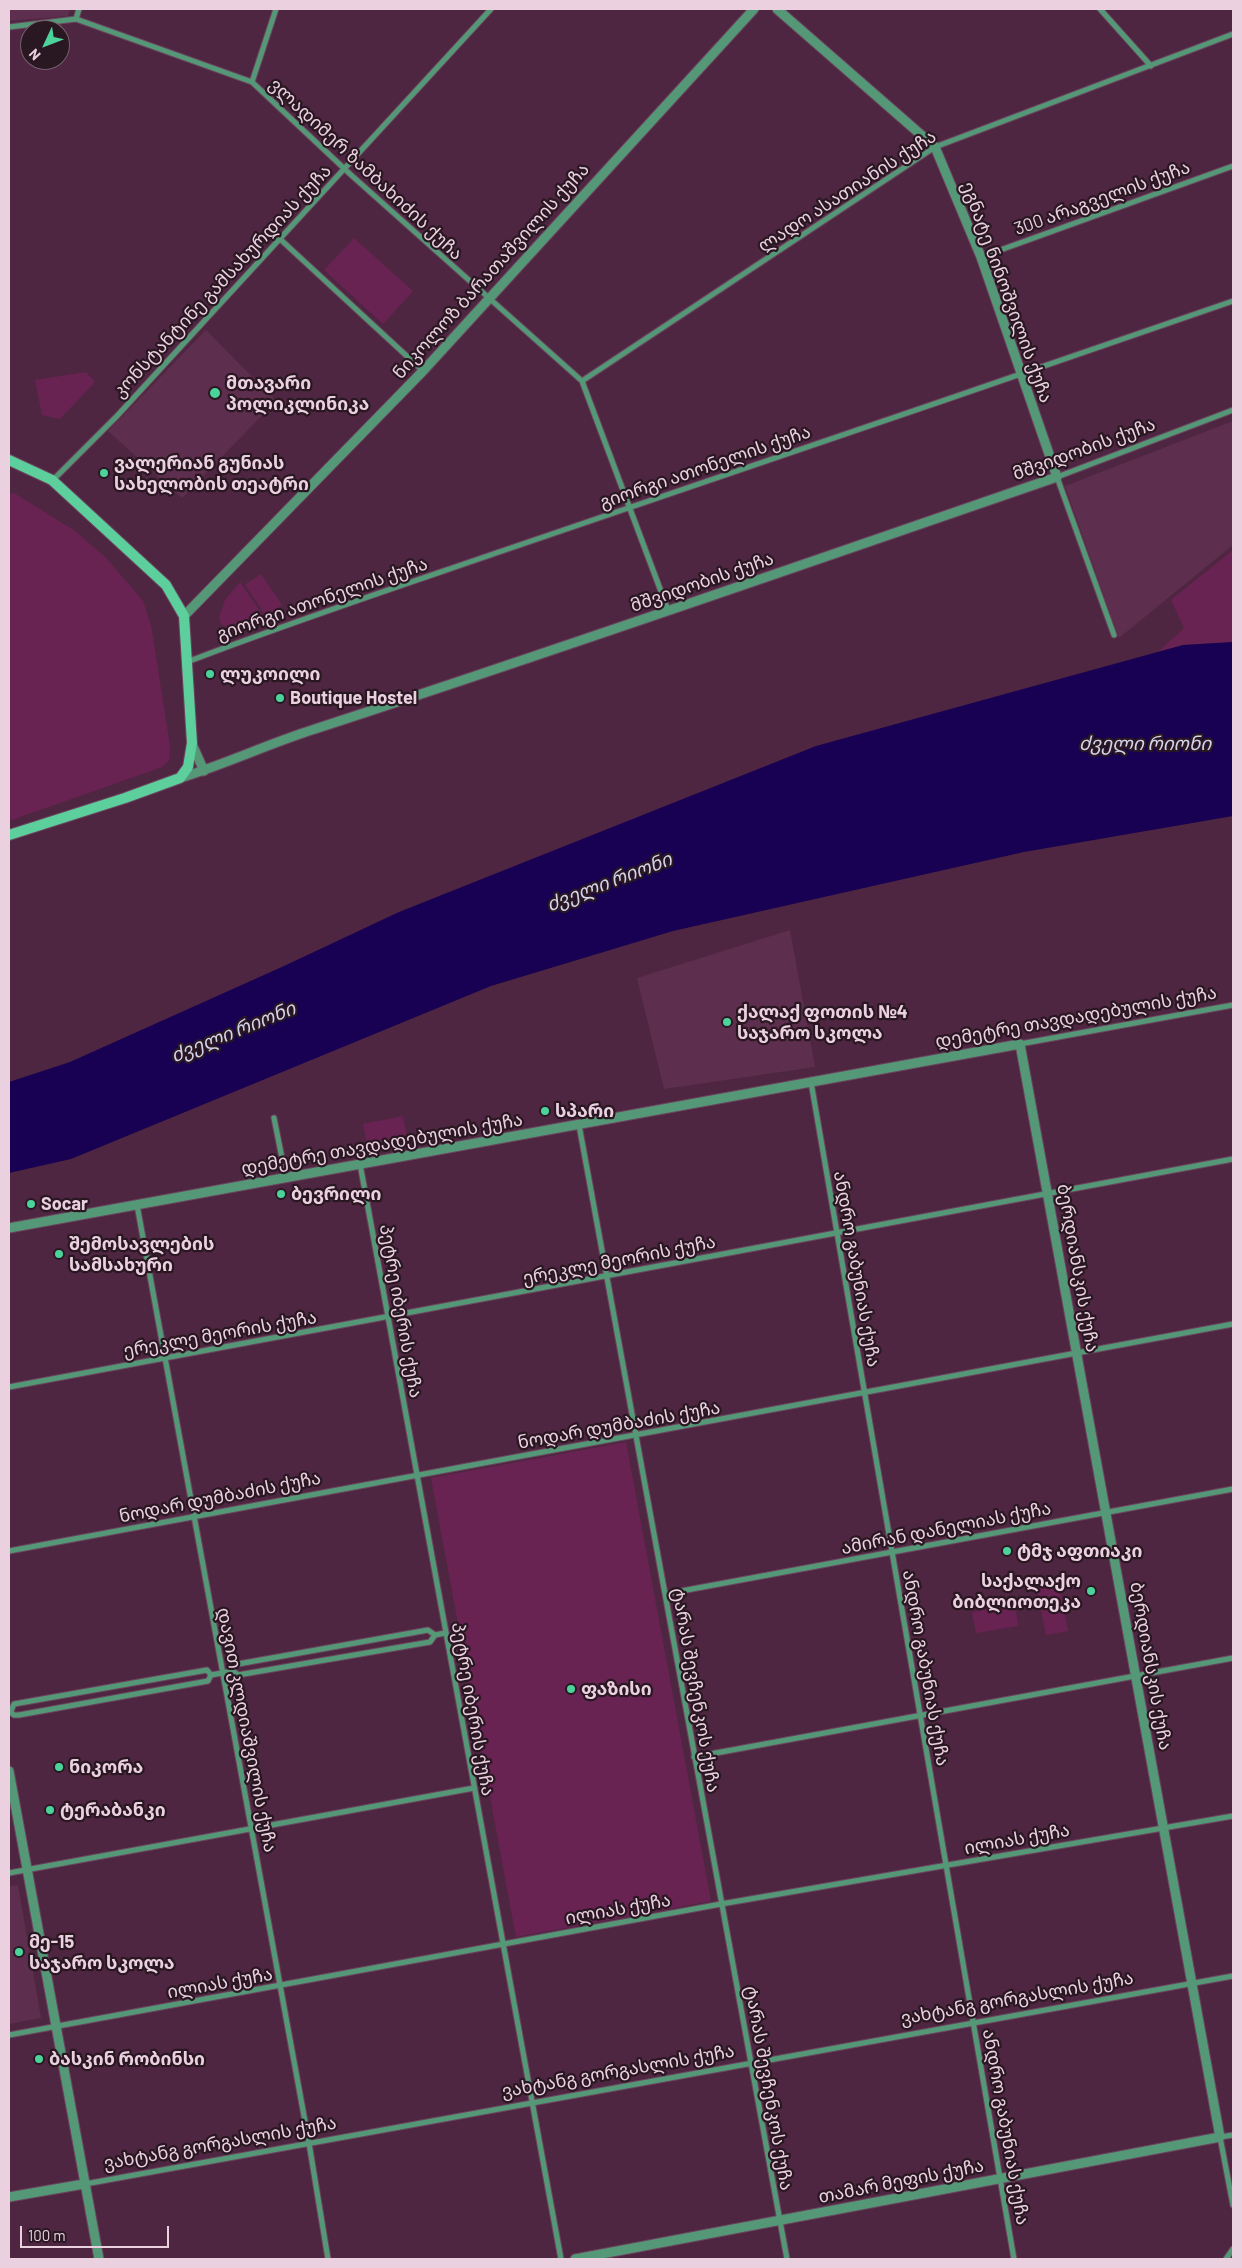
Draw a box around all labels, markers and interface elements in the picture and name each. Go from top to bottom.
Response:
north arrow [20,20,70,70]
text: N [25,46,44,64]
street label: ვლადიმერ ზამბახიძის ქუჩა [265,74,467,264]
street label: ლადო ასათიანის ქუჩა [754,125,940,257]
street label: 300 არაგველის ქუჩა [1011,156,1193,240]
street label: ნიკოლოზ ბარათაშვილის ქუჩა [388,159,594,383]
street label: კონსტანტინე გამსახურდიას ქუჩა [108,160,336,402]
street label: ეგნატე ნინოშვილის ქუჩა [957,178,1057,406]
place label: მთავარი პოლიკლინიკა [226,372,369,414]
marker: მთავარი პოლიკლინიკა [208,386,222,400]
street label: მშვიდობის ქუჩა [1010,413,1158,485]
street label: გიორგი ათონელის ქუჩა [597,421,813,513]
place label: ვალერიან გუნიას სახელობის თეატრი [114,452,309,494]
marker: ვალერიან გუნიას სახელობის თეატრი [98,467,110,479]
street label: მშვიდობის ქუჩა [628,547,776,617]
street label: გიორგი ათონელის ქუჩა [214,553,430,645]
place label: ლუკოილი [220,663,320,685]
marker: ლუკოილი [204,668,216,680]
place label: Boutique Hostel [290,687,417,709]
marker: Boutique Hostel [274,692,286,704]
water label: ძველი რიონი [1079,733,1211,755]
water label: ძველი რიონი [543,848,675,916]
street label: დემეტრე თავდადებულის ქუჩა [934,982,1218,1052]
water label: ძველი რიონი [167,997,299,1067]
place label: ქალაქ ფოთის №4 საჯარო სკოლა [737,1001,908,1044]
marker: ქალაქ ფოთის №4 საჯარო სკოლა [721,1016,733,1028]
place label: სპარი [555,1100,614,1122]
marker: სპარი [539,1105,551,1117]
street label: დემეტრე თავდადებულის ქუჩა [240,1109,524,1179]
street label: ანდრო გაბუნიას ქუჩა [829,1169,885,1369]
street label: ბერდიანსკის ქუჩა [1053,1182,1103,1354]
place label: ბევრილი [291,1183,382,1205]
marker: ბევრილი [275,1188,287,1200]
place label: Socar [41,1193,88,1215]
marker: Socar [25,1198,37,1210]
street label: პეტრე იბერის ქუჩა [375,1223,427,1399]
street label: ერეკლე მეორის ქუჩა [521,1231,717,1289]
place label: შემოსავლების სამსახური [69,1233,214,1276]
marker: შემოსავლების სამსახური [53,1248,65,1260]
street label: ერეკლე მეორის ქუჩა [122,1306,318,1362]
street label: ნოდარ დუმბაძის ქუჩა [516,1397,722,1453]
street label: ნოდარ დუმბაძის ქუჩა [117,1467,323,1527]
street label: ამირან დანელიას ქუჩა [839,1497,1053,1559]
place label: ტმჯ აფთიაკი [1017,1540,1142,1562]
marker: ტმჯ აფთიაკი [1001,1545,1013,1557]
street label: ანდრო გაბუნიას ქუჩა [898,1568,954,1768]
place label: საქალაქო ბიბლიოთეკა [952,1570,1081,1612]
street label: ბერდიანსკის ქუჩა [1126,1580,1176,1752]
marker: საქალაქო ბიბლიოთეკა [1085,1585,1097,1597]
street label: ტარას შევჩენკოს ქუჩა [667,1586,725,1794]
street label: დავით კლდიაშვილის ქუჩა [213,1606,281,1854]
street label: პეტრე იბერის ქუჩა [447,1621,499,1797]
place label: ფაზისი [581,1678,652,1700]
marker: ფაზისი [565,1683,577,1695]
place label: ნიკორა [69,1756,143,1778]
marker: ნიკორა [53,1761,65,1773]
place label: ტერაბანკი [60,1799,166,1821]
marker: ტერაბანკი [44,1804,56,1816]
street label: ილიას ქუჩა [963,1819,1071,1859]
street label: ილიას ქუჩა [564,1889,672,1929]
place label: მე-15 საჯარო სკოლა [29,1931,175,1974]
marker: მე-15 საჯარო სკოლა [13,1946,25,1958]
street label: ილიას ქუჩა [166,1963,274,2003]
street label: ვახტანგ გორგასლის ქუჩა [899,1967,1135,2029]
street label: ტარას შევჩენკოს ქუჩა [740,1984,798,2192]
street label: ანდრო გაბუნიას ქუჩა [978,2027,1034,2227]
street label: ვახტანგ გორგასლის ქუჩა [500,2040,736,2102]
place label: ბასკინ რობინსი [49,2048,205,2070]
marker: ბასკინ რობინსი [33,2053,45,2065]
street label: ვახტანგ გორგასლის ქუჩა [102,2112,338,2174]
street label: თამარ მეფის ქუჩა [816,2154,986,2208]
scale bar [22,2216,171,2248]
text: 100 m [28,2226,66,2244]

